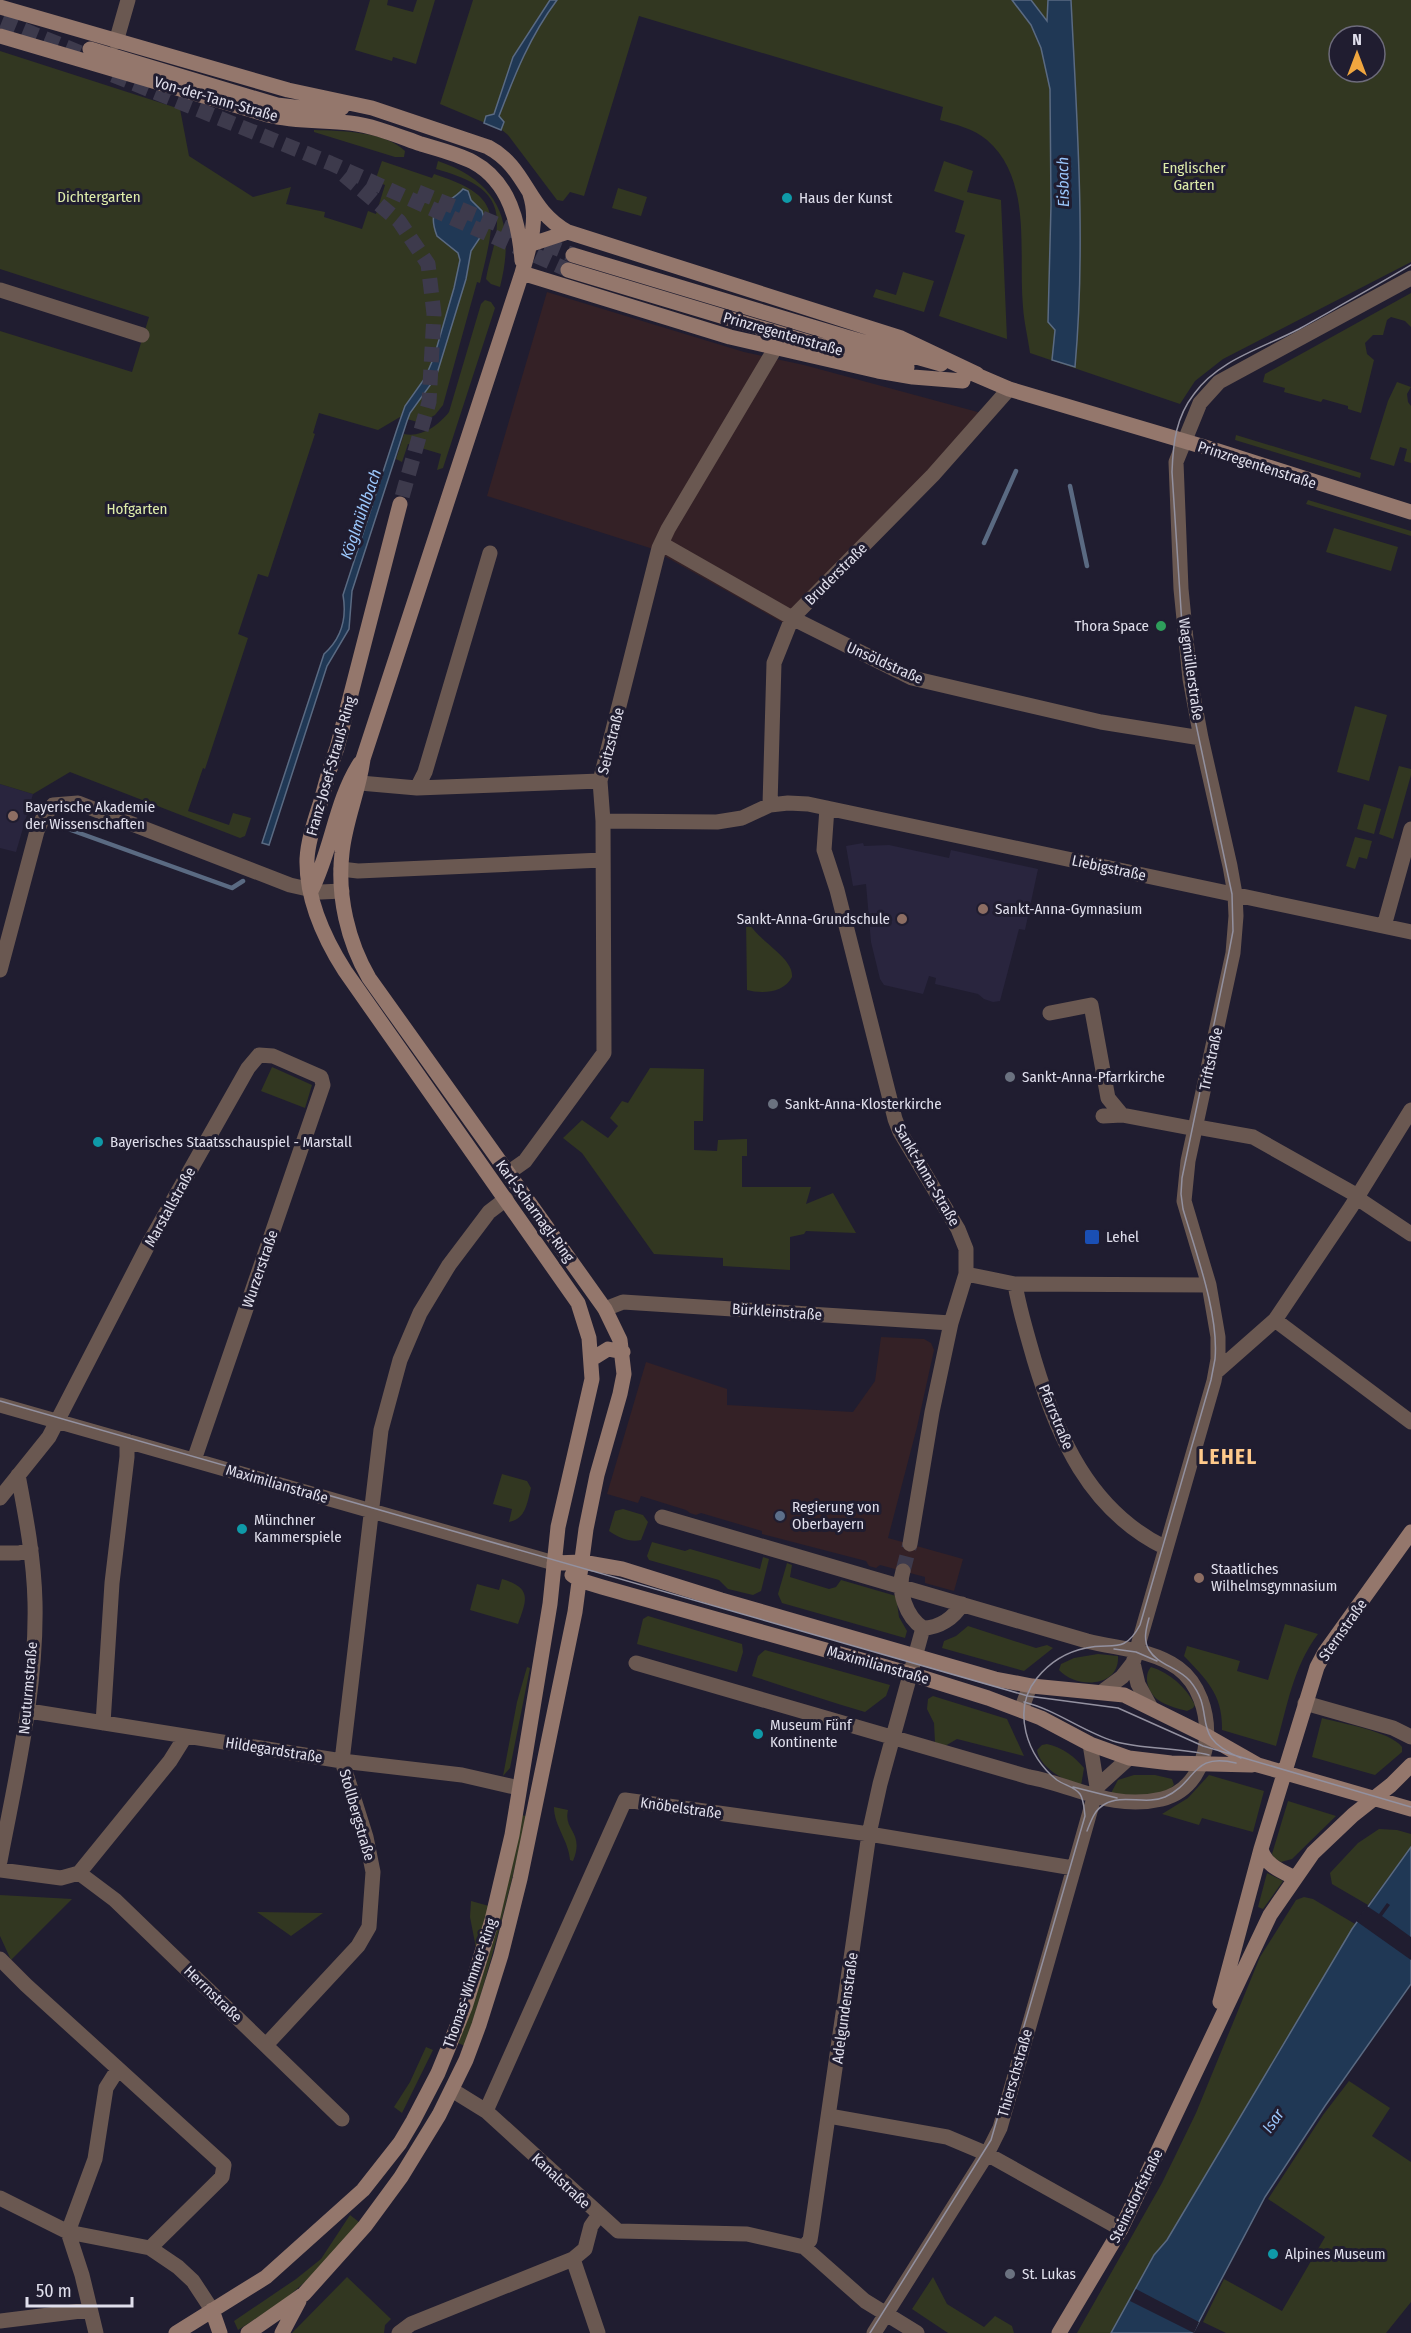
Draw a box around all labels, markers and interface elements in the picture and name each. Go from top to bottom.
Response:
north arrow [1327,24,1387,84]
text: N [1352,30,1362,49]
street label: Von-der-Tann-Straße [152,73,280,125]
water label: Eisbach [1053,157,1073,207]
park label: Englischer Garten [1163,159,1226,194]
park label: Dichtergarten [57,188,141,206]
place label: Haus der Kunst [799,189,892,207]
marker: Haus der Kunst [780,191,794,205]
street label: Prinzregentenstraße [721,308,845,360]
street label: Prinzregentenstraße [1195,437,1319,493]
water label: Köglmühlbach [337,466,385,562]
park label: Hofgarten [107,500,167,518]
street label: Bruderstraße [801,539,871,609]
street label: Wagmüllerstraße [1175,616,1207,722]
place label: Thora Space [1074,617,1149,635]
marker: Thora Space [1154,619,1168,633]
street label: Unsöldstraße [844,638,926,688]
street label: Franz-Josef-Strauß-Ring [302,694,360,838]
street label: Seitzstraße [594,706,628,776]
place label: Bayerische Akademie der Wissenschaften [25,798,155,833]
marker: Bayerische Akademie der Wissenschaften [6,809,20,823]
street label: Liebigstraße [1070,851,1148,885]
place label: Sankt-Anna-Gymnasium [995,900,1142,918]
marker: Sankt-Anna-Gymnasium [976,902,990,916]
place label: Sankt-Anna-Grundschule [737,910,890,928]
marker: Sankt-Anna-Grundschule [895,912,909,926]
street label: Triftstraße [1196,1026,1226,1092]
place label: Sankt-Anna-Pfarrkirche [1022,1068,1165,1086]
marker: Sankt-Anna-Pfarrkirche [1003,1070,1017,1084]
place label: Sankt-Anna-Klosterkirche [785,1095,942,1113]
marker: Sankt-Anna-Klosterkirche [766,1097,780,1111]
street label: Sankt-Anna-Straße [890,1121,964,1229]
place label: Bayerisches Staatsschauspiel - Marstall [110,1133,352,1151]
marker: Bayerisches Staatsschauspiel - Marstall [91,1135,105,1149]
street label: Karl-Scharnagl-Ring [492,1156,578,1266]
street label: Marstallstraße [141,1164,199,1250]
street label: Wurzerstraße [238,1228,282,1310]
marker: Lehel [1083,1228,1101,1246]
place label: Lehel [1106,1228,1139,1246]
street label: Bürkleinstraße [731,1300,823,1324]
street label: Pfarrstraße [1035,1382,1077,1452]
district label: LEHEL [1198,1444,1258,1470]
street label: Maximilianstraße [224,1461,330,1507]
place label: Regierung von Oberbayern [792,1498,880,1533]
marker: Regierung von Oberbayern [773,1509,787,1523]
place label: Münchner Kammerspiele [254,1511,342,1546]
marker: Münchner Kammerspiele [235,1522,249,1536]
place label: Staatliches Wilhelmsgymnasium [1211,1560,1337,1595]
marker: Staatliches Wilhelmsgymnasium [1192,1571,1206,1585]
street label: Sternstraße [1315,1596,1371,1664]
street label: Neuturmstraße [15,1641,41,1735]
street label: Maximilianstraße [825,1642,931,1688]
place label: Museum Fünf Kontinente [770,1716,853,1751]
marker: Museum Fünf Kontinente [751,1727,765,1741]
street label: Hildegardstraße [224,1733,324,1767]
street label: Stollbergstraße [335,1767,379,1863]
street label: Knöbelstraße [639,1793,723,1823]
street label: Thomas-Wimmer-Ring [439,1916,501,2050]
street label: Adelgundenstraße [828,1951,862,2065]
street label: Herrnstraße [180,1962,246,2026]
street label: Thierschstraße [994,2027,1036,2119]
water label: Isar [1258,2105,1288,2137]
street label: Steinsdorfstraße [1106,2146,1166,2246]
street label: Kanalstraße [528,2149,594,2213]
place label: Alpines Museum [1285,2245,1386,2263]
marker: Alpines Museum [1266,2247,1280,2261]
place label: St. Lukas [1022,2265,1076,2283]
marker: St. Lukas [1003,2267,1017,2281]
scale bar [27,2270,132,2308]
text: 50 m [36,2280,72,2302]

